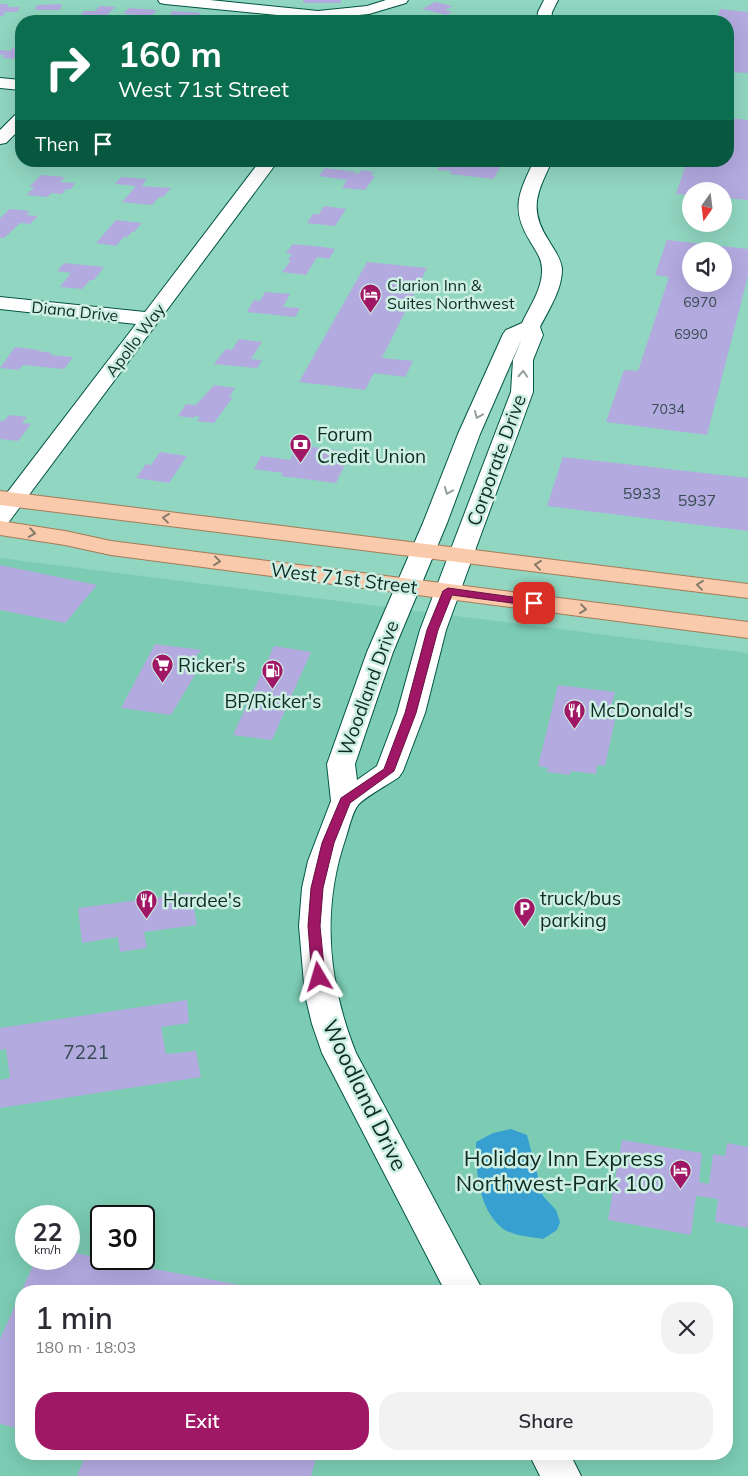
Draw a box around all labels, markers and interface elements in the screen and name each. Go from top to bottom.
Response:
text: 160 m [118,32,222,76]
icon: right [35,35,100,100]
text: West 71st Street [118,75,289,103]
icon: arrive [89,130,117,158]
text: Then [35,132,79,156]
north arrow [682,182,732,232]
map controls [682,182,732,292]
button: sound [682,242,732,292]
place label: Clarion Inn & Suites Northwest [387,275,515,313]
hotel icon: Clarion Inn & Suites Northwest [359,282,383,313]
house number: 6970 [683,293,717,311]
street label: Diana Drive [31,296,119,326]
street label: Apollo Way [101,299,169,380]
house number: 6990 [674,325,708,343]
one-way arrow [517,370,528,378]
street label: Corporate Drive [461,391,531,529]
house number: 7034 [651,400,685,418]
one-way arrow [473,410,484,419]
place label: Forum Credit Union [317,422,426,468]
bank icon: Forum Credit Union [289,433,313,464]
house number: 5933 [623,483,661,503]
one-way arrow [443,486,454,495]
house number: 5937 [678,490,716,510]
one-way arrow [161,513,169,524]
one-way arrow [29,527,37,538]
one-way arrow [212,556,221,566]
street label: West 71st Street [269,557,419,599]
one-way arrow [534,560,542,571]
one-way arrow [695,580,703,591]
pin [513,582,555,624]
icon: arrive [520,589,548,617]
one-way arrow [579,603,587,614]
street label: Woodland Drive [332,617,404,759]
supermarket icon: Ricker's [150,653,174,684]
place label: Ricker's [178,653,245,677]
fuel station icon: BP/Ricker's [261,658,285,689]
place label: BP/Ricker's [224,689,322,713]
restaurant icon: McDonald's [562,698,586,729]
place label: McDonald's [590,698,693,722]
place label: truck/bus parking [540,886,621,932]
restaurant icon: Hardee's [135,888,159,919]
place label: Hardee's [163,888,241,912]
parking icon: truck/bus parking [512,897,536,928]
position arrow [292,950,344,1002]
street label: Woodland Drive [316,1015,414,1175]
house number: 7221 [63,1040,109,1064]
place label: Holiday Inn Express Northwest-Park 100 [456,1144,664,1197]
hotel icon: Holiday Inn Express Northwest-Park 100 [668,1159,692,1190]
speed limit sign: 30 [90,1205,155,1270]
text: 22 [32,1216,63,1247]
text: km/h [34,1242,61,1257]
text: 1 min [35,1299,113,1337]
button: close [661,1302,713,1354]
text: 180 m · 18:03 [35,1337,136,1357]
button: Exit [35,1392,369,1450]
button: Share [379,1392,713,1450]

